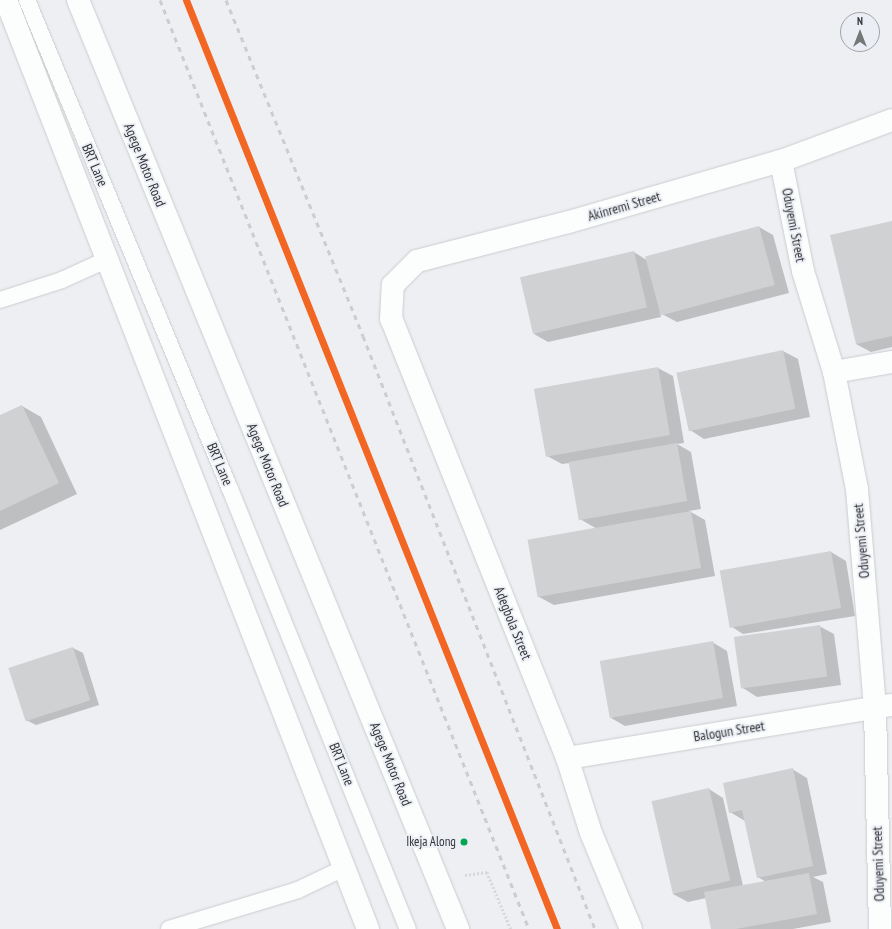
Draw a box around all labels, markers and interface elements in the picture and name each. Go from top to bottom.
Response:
north arrow [840,12,880,52]
text: N [857,14,863,28]
street label: Agege Motor Road [121,121,169,209]
street label: BRT Lane [78,141,112,189]
street label: Oduyemi Street [779,187,809,263]
street label: Akinremi Street [586,188,662,224]
street label: Agege Motor Road [244,421,292,509]
street label: BRT Lane [203,440,237,488]
street label: Oduyemi Street [849,503,873,579]
street label: Adegbola Street [491,584,535,662]
street label: Balogun Street [692,717,766,745]
street label: Agege Motor Road [367,720,415,808]
street label: BRT Lane [326,740,358,788]
street label: Oduyemi Street [868,826,888,902]
place label: Ikeja Along [406,834,456,850]
marker: Ikeja Along [459,837,469,847]

